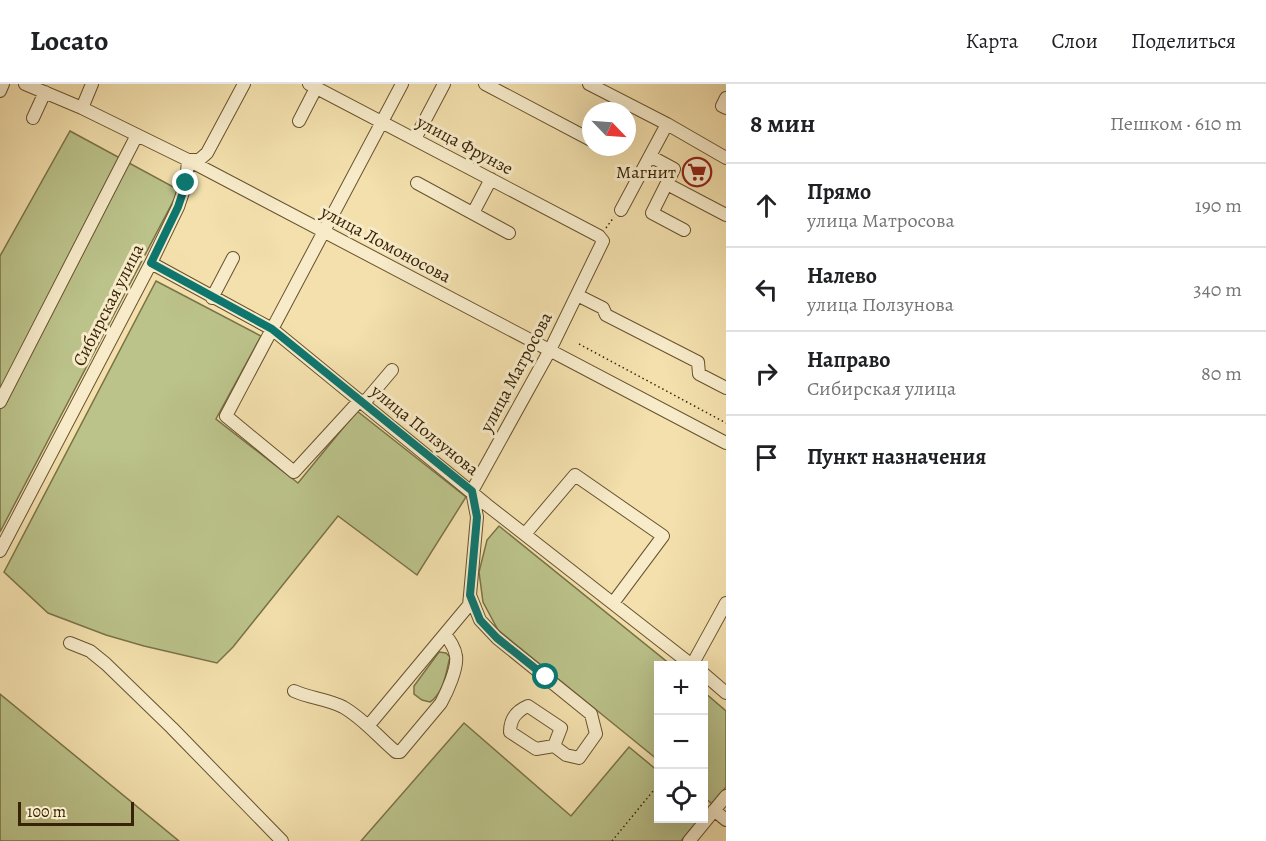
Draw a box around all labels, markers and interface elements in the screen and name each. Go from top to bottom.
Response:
text: Locato [30,22,108,60]
text: Карта [965,27,1018,55]
text: Слои [1051,27,1098,55]
text: Поделиться [1131,27,1236,55]
north arrow [582,102,636,156]
text: 8 мин [750,106,815,141]
street label: улица Фрунзе [412,109,517,180]
text: Пешком · 610 m [1110,110,1242,137]
supermarket icon: Магнит [681,156,713,188]
place label: Магнит [616,160,676,184]
route end [172,169,198,195]
text: Прямо [807,177,871,207]
icon: ahead [750,189,783,222]
text: 190 m [1195,192,1242,219]
street label: улица Ломоносова [316,199,456,289]
text: улица Матросова [807,207,955,234]
street label: Сибирская улица [67,239,149,370]
text: Налево [807,261,877,291]
icon: left [750,273,783,306]
text: 340 m [1193,276,1242,303]
text: улица Ползунова [807,291,954,318]
street label: улица Матросова [474,307,558,437]
text: Направо [807,345,890,375]
icon: right [750,357,783,390]
text: 80 m [1201,360,1242,387]
text: Сибирская улица [807,375,956,402]
street label: улица Ползунова [365,378,485,481]
icon: arrive [750,441,783,474]
text: Пункт назначения [807,442,986,472]
map controls [654,661,708,823]
button: + [654,661,708,715]
route start [532,663,558,689]
button: − [654,715,708,769]
button: locate [654,769,708,823]
scale bar [18,799,134,826]
text: 100 m [27,801,66,823]

